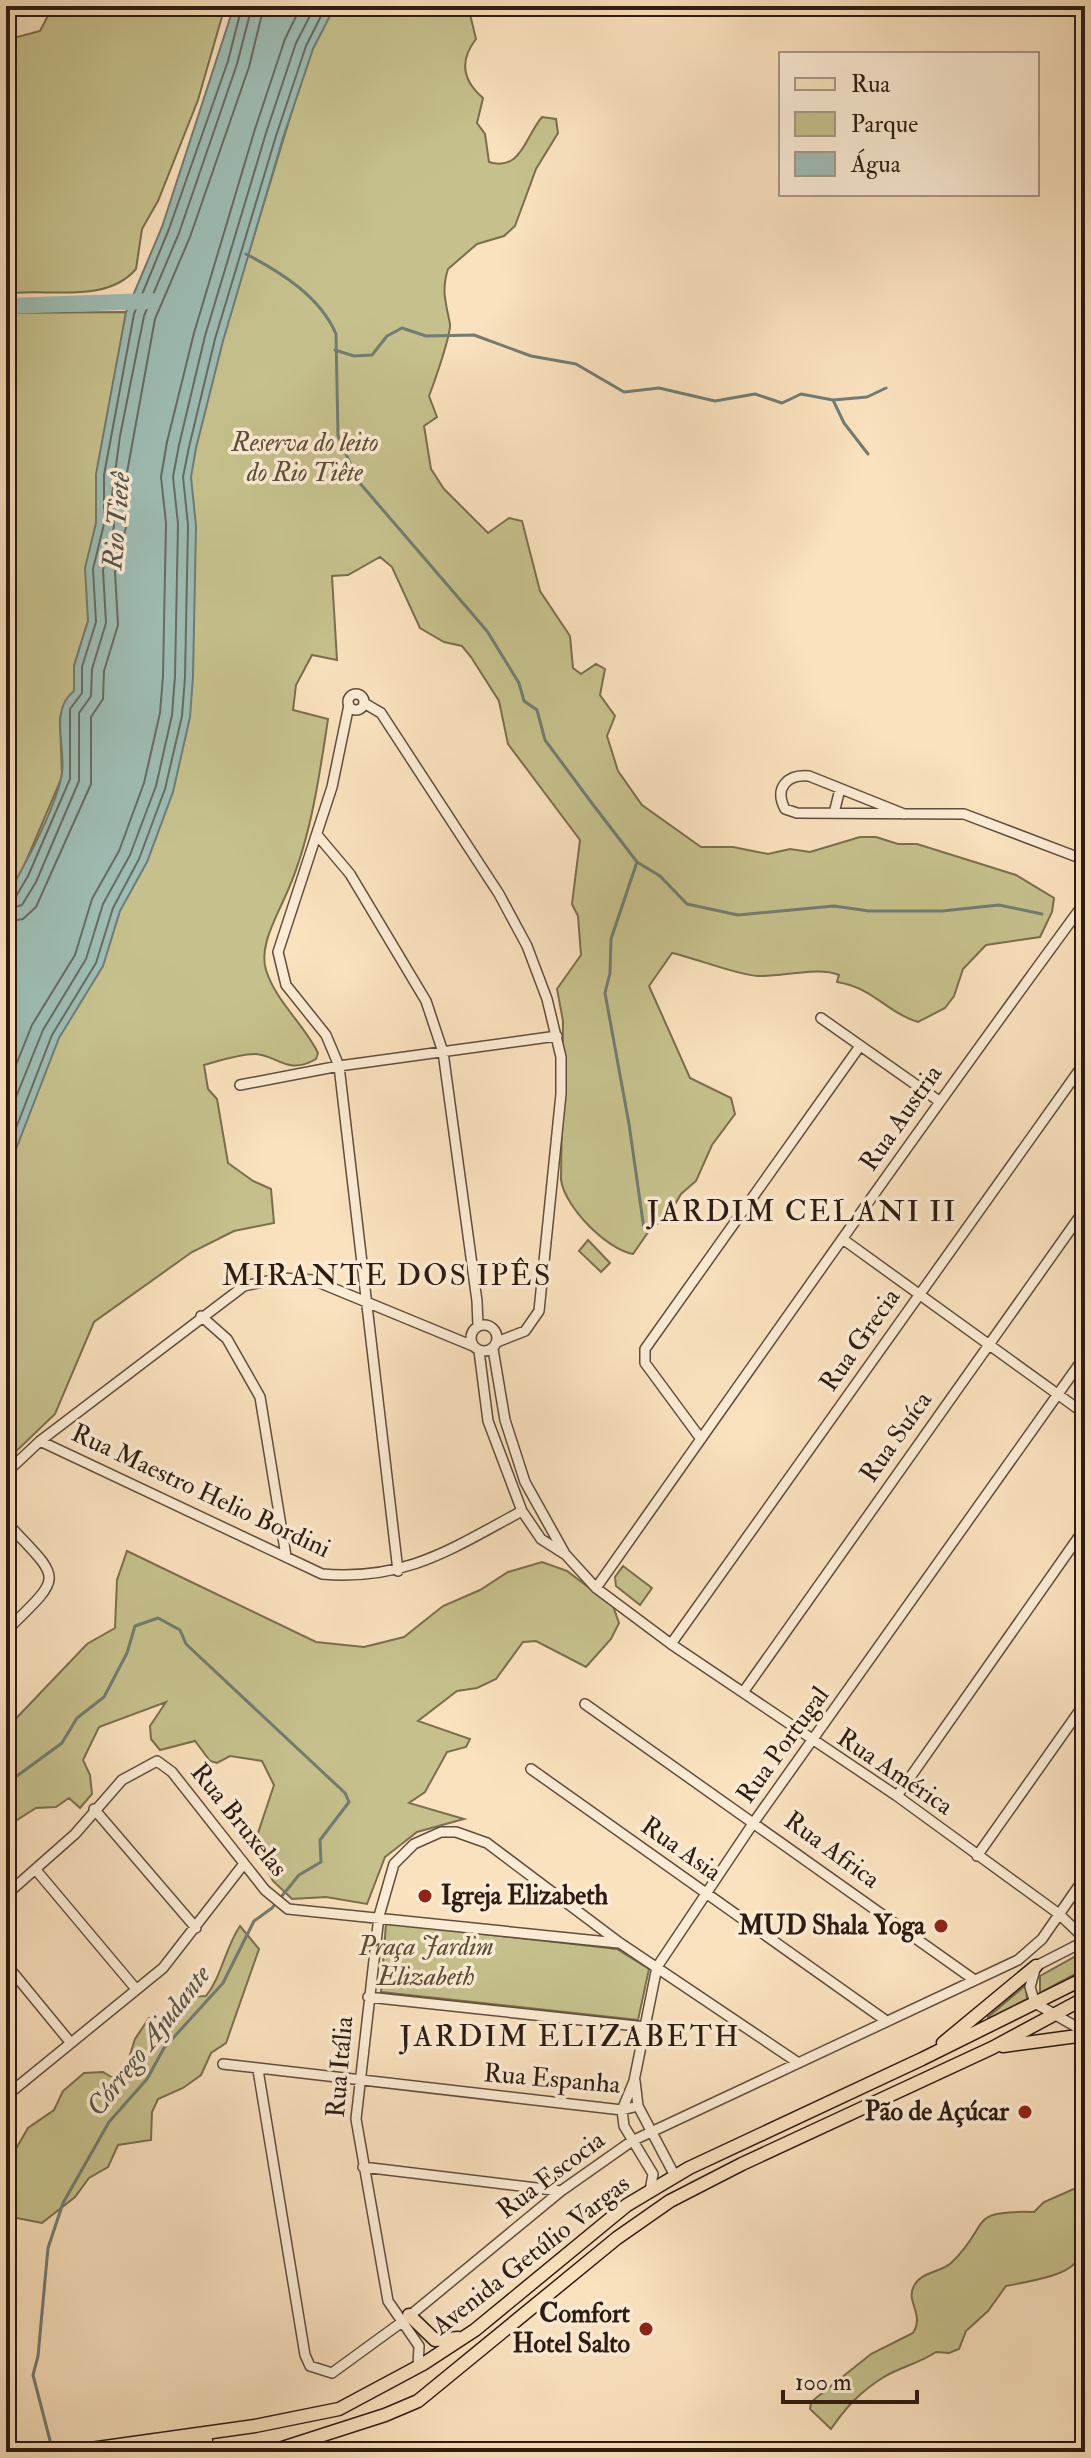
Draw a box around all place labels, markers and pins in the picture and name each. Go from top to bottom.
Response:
place label: Igreja Elizabeth [441,1880,609,1913]
marker: Igreja Elizabeth [416,1887,434,1905]
place label: MUD Shala Yoga [737,1910,926,1943]
marker: MUD Shala Yoga [932,1917,950,1935]
place label: Pão de Açúcar [865,2096,1009,2128]
marker: Pão de Açúcar [1016,2103,1034,2121]
place label: Comfort Hotel Salto [513,2298,631,2360]
marker: Comfort Hotel Salto [637,2320,655,2338]

